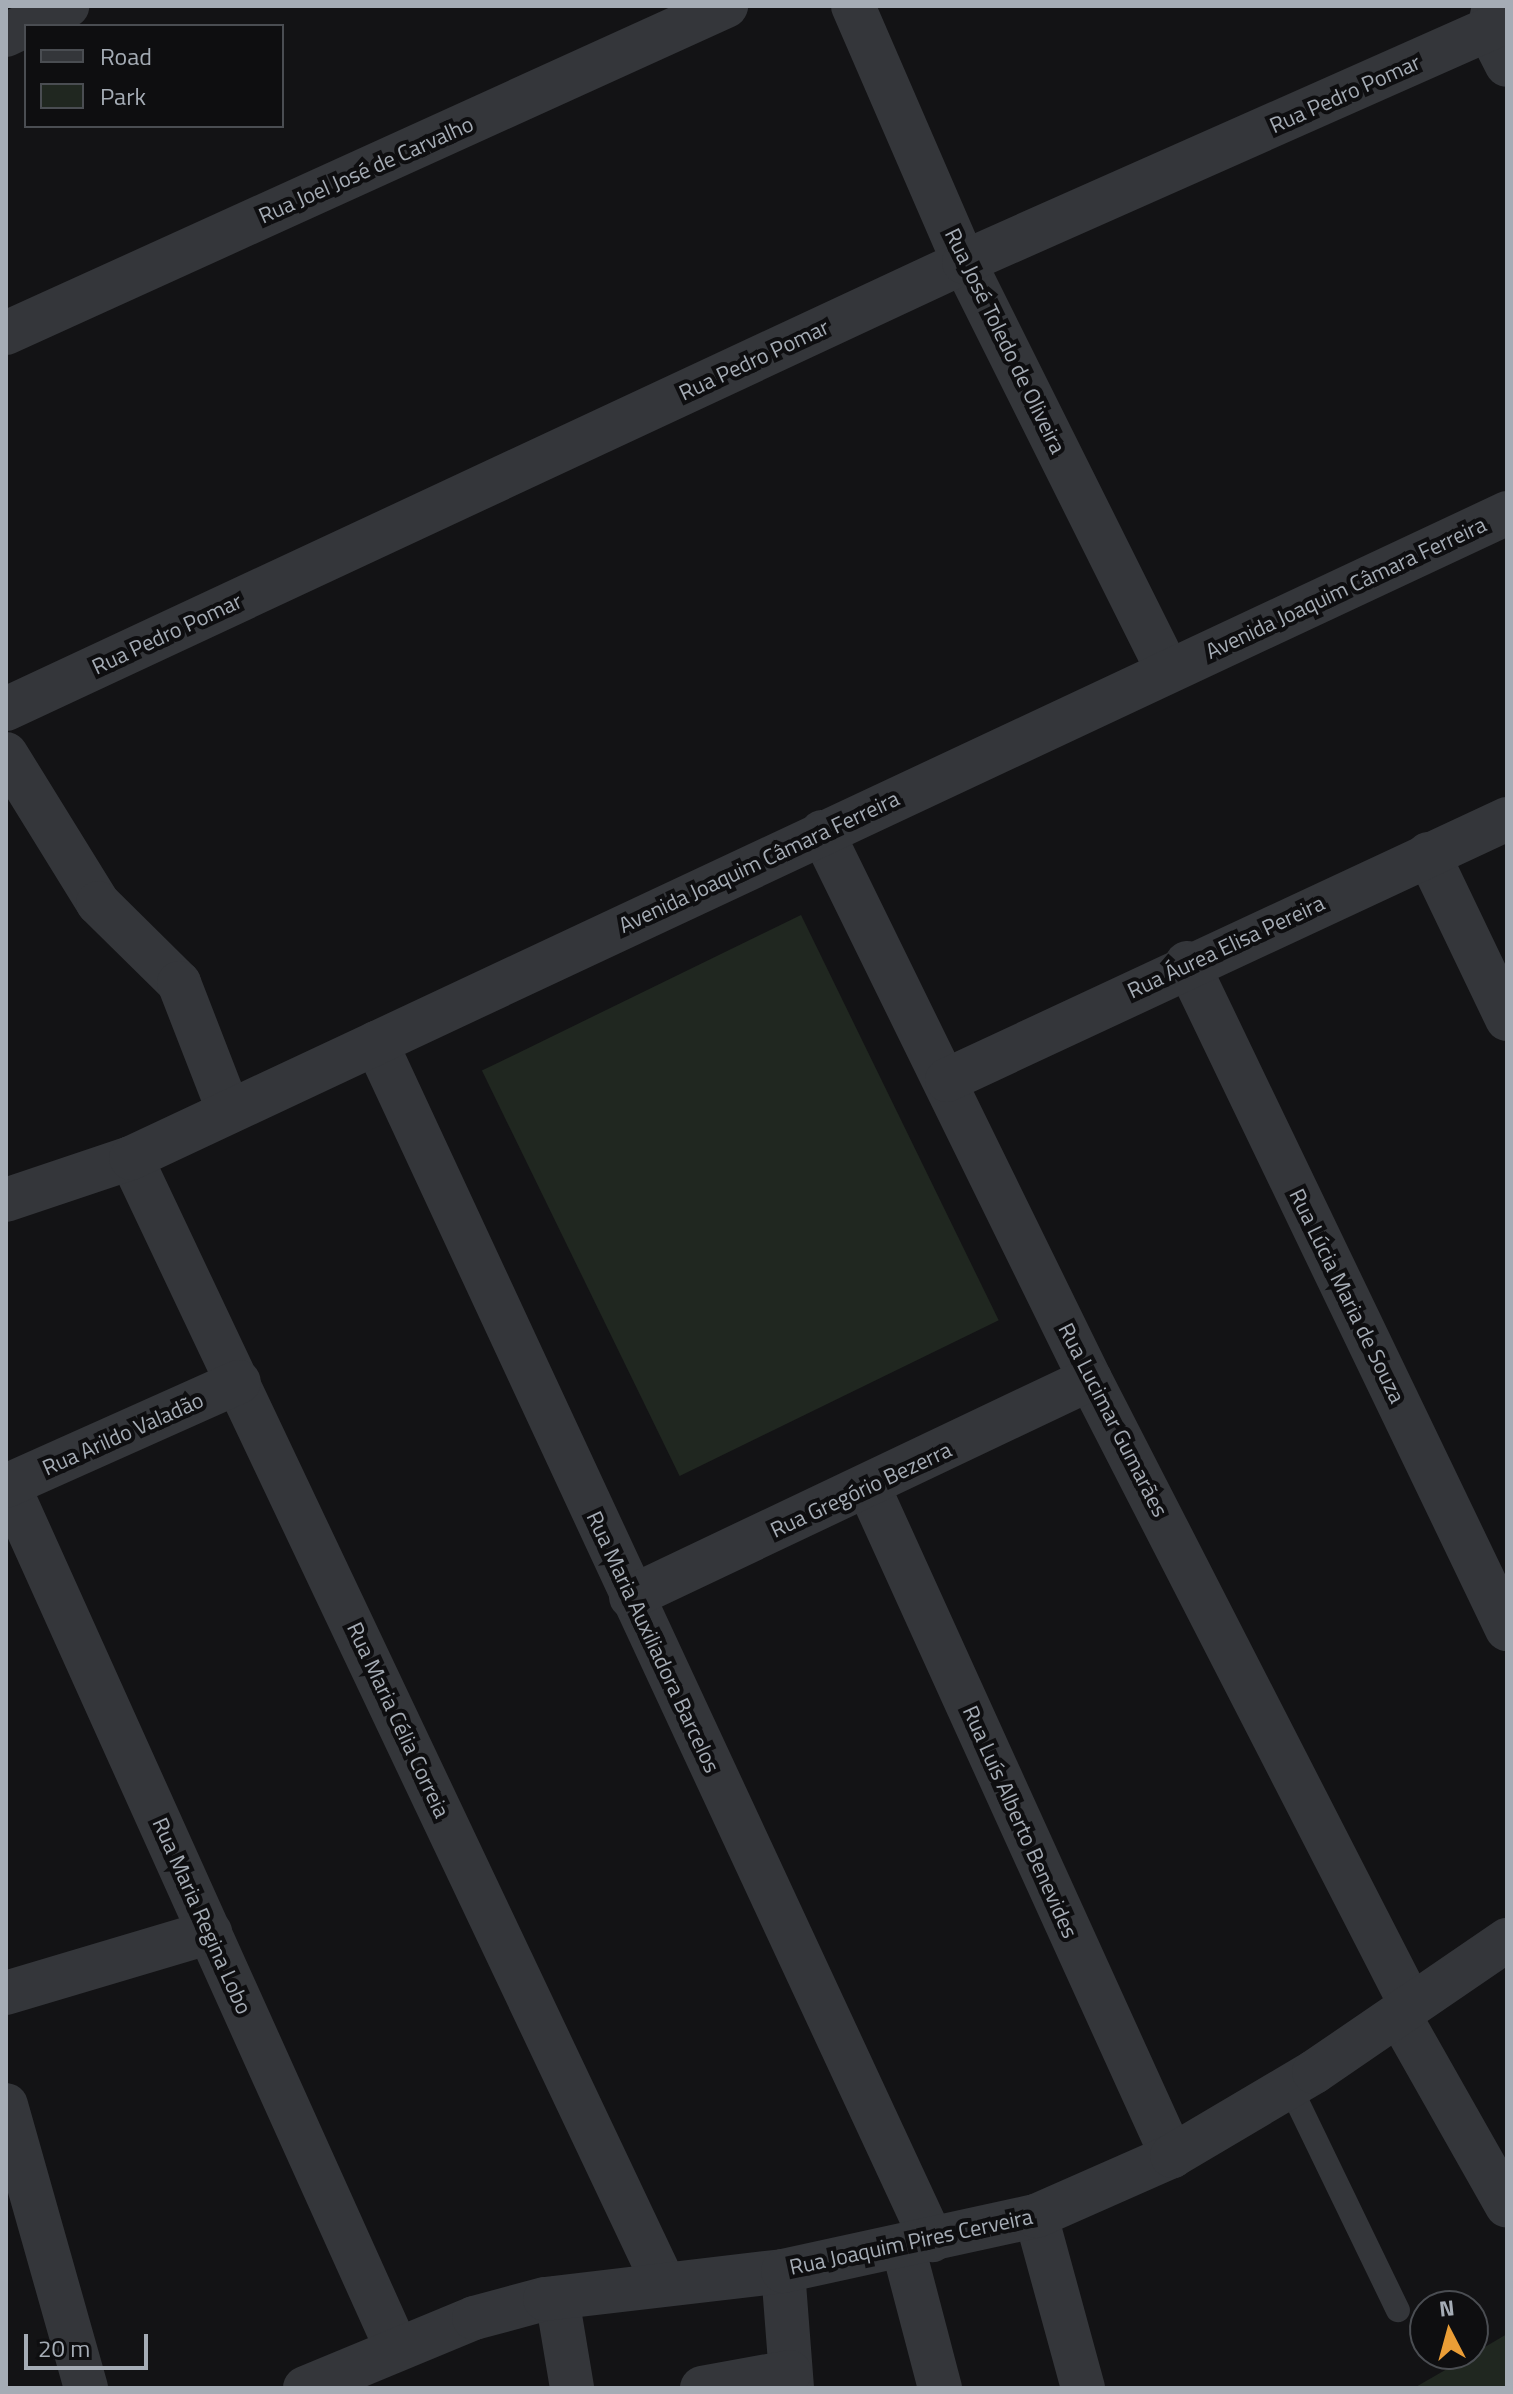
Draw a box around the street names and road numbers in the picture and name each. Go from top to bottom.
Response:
street label: Rua Pedro Pomar [1266,49,1424,139]
street label: Rua Joel José de Carvalho [255,111,477,229]
street label: Rua José Toledo de Oliveira [939,224,1071,458]
street label: Rua Pedro Pomar [675,314,833,406]
street label: Avenida Joaquim Câmara Ferreira [1202,511,1490,665]
street label: Rua Pedro Pomar [88,588,246,680]
street label: Avenida Joaquim Câmara Ferreira [615,785,903,939]
street label: Rua Áurea Elisa Pereira [1123,890,1329,1004]
street label: Rua Lúcia Maria de Souza [1284,1185,1410,1407]
street label: Rua Lucimar Gumarães [1053,1319,1173,1521]
street label: Rua Arildo Valadão [38,1387,208,1481]
street label: Rua Gregório Bezerra [766,1436,956,1544]
street label: Rua Maria Auxiliadora Barcelos [581,1507,725,1777]
street label: Rua Maria Célia Correia [341,1618,455,1822]
street label: Rua Luís Alberto Benevides [957,1702,1083,1942]
street label: Rua Maria Regina Lobo [147,1814,257,2018]
street label: Rua Joaquim Pires Cerveira [787,2203,1035,2281]

